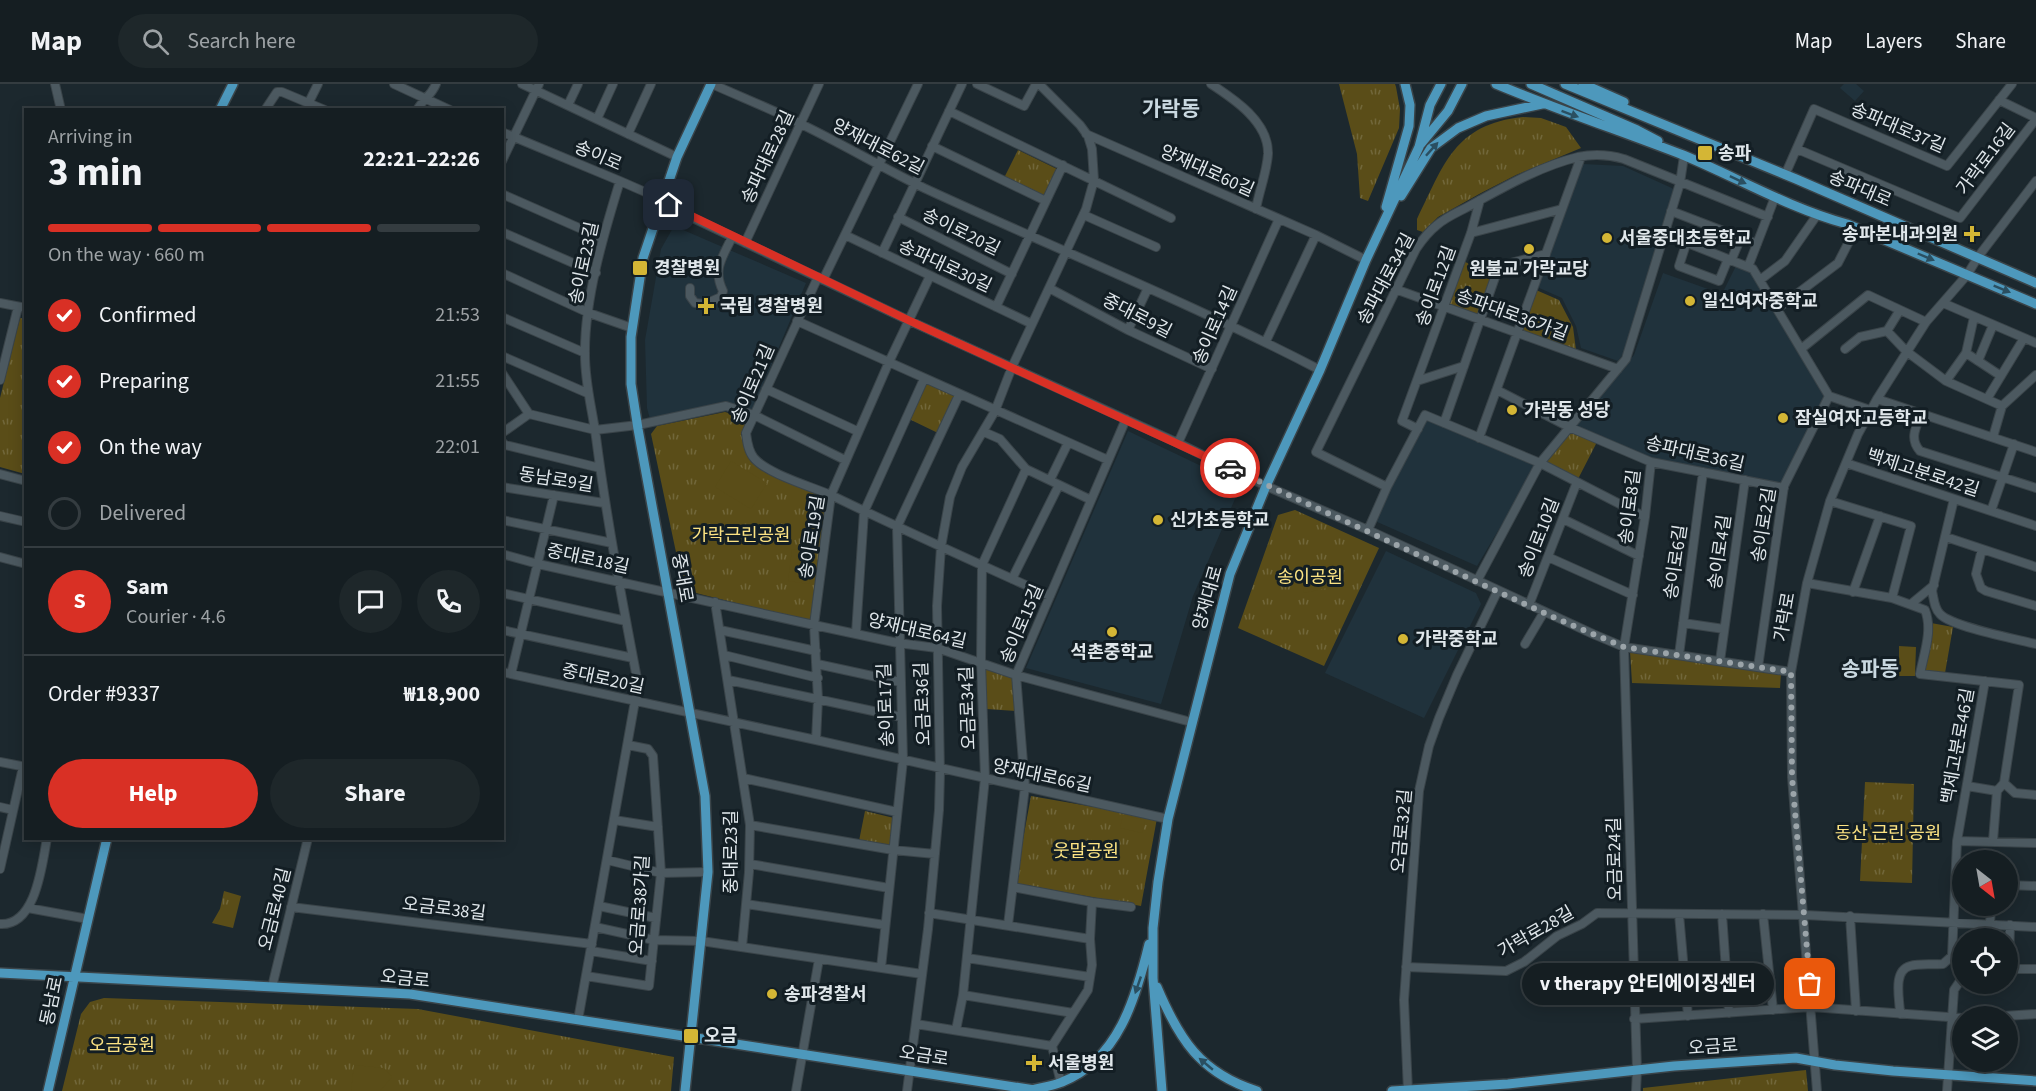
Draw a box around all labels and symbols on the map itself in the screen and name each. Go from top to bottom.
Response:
district label: 가락동 [1142,94,1200,124]
street label: 송파대로37길 [1847,97,1949,159]
street label: 송파대로28길 [735,106,801,208]
one-way arrow [1561,109,1579,119]
street label: 양재대로62길 [827,113,929,181]
street label: 가락로16길 [1951,118,2021,200]
street label: 송이로 [570,135,626,177]
street label: 양재대로60길 [1156,139,1258,203]
place label: 송파 [1718,141,1752,166]
one-way arrow [1425,142,1439,157]
marker: 송파 [1696,144,1714,162]
street label: 송파대로 [1825,165,1895,213]
one-way arrow [1729,176,1746,185]
pin [643,179,694,230]
street label: 송이로20길 [918,202,1004,262]
street label: 송이로23길 [563,219,605,307]
place label: 송파본내과의원 [1842,222,1958,247]
marker: 송파본내과의원 [1963,225,1981,243]
place label: 서울중대초등학교 [1619,226,1751,251]
street label: 송파대로34길 [1351,229,1421,329]
marker: 서울중대초등학교 [1600,231,1614,245]
street label: 송파대로30길 [894,233,996,299]
street label: 송이로12길 [1410,242,1462,330]
marker: 원불교 가락교당 [1522,242,1536,256]
one-way arrow [1917,253,1935,262]
place label: 경찰병원 [654,256,720,281]
place label: 원불교 가락교당 [1469,257,1589,282]
marker: 경찰병원 [631,259,649,277]
street label: 송이로14길 [1186,281,1244,369]
street label: 송파대로36가길 [1453,283,1571,347]
one-way arrow [1993,284,2011,294]
street label: 중대로9길 [1098,288,1176,344]
place label: 일신여자중학교 [1702,289,1818,314]
place label: 국립 경찰병원 [720,294,823,319]
marker: 일신여자중학교 [1683,294,1697,308]
marker: 국립 경찰병원 [697,297,715,315]
street label: 송이로21길 [725,340,781,428]
place label: 가락동 성당 [1524,398,1610,423]
marker: 가락동 성당 [1505,403,1519,417]
place label: 잠실여자고등학교 [1795,406,1927,431]
marker: 잠실여자고등학교 [1776,411,1790,425]
street label: 송파대로36길 [1643,430,1747,478]
courier [1200,438,1260,498]
street label: 백제고분로42길 [1863,443,1983,503]
street label: 동남로9길 [517,462,595,498]
street label: 송이로8길 [1613,468,1647,546]
street label: 송이로2길 [1746,486,1782,564]
street label: 송이로19길 [793,493,831,581]
street label: 송이로10길 [1512,494,1566,582]
place label: 신가초등학교 [1170,508,1269,533]
marker: 신가초등학교 [1151,513,1165,527]
street label: 송이로4길 [1702,513,1738,591]
park label: 가락근린공원 [691,523,791,548]
street label: 송이로6길 [1658,523,1694,601]
street label: 중대로18길 [544,538,632,580]
street label: 중대로 [665,551,699,605]
street label: 양재대로 [1187,563,1229,633]
park label: 송이공원 [1277,565,1343,590]
street label: 송이로15길 [994,580,1050,668]
street label: 가락로 [1768,590,1802,644]
street label: 양재대로64길 [865,607,969,655]
marker: 석촌중학교 [1105,625,1119,639]
place label: 가락중학교 [1415,627,1498,652]
marker: 가락중학교 [1396,632,1410,646]
place label: 석촌중학교 [1071,640,1153,665]
district label: 송파동 [1841,654,1899,684]
street label: 중대로20길 [559,658,647,700]
street label: 오금로36길 [909,662,937,746]
street label: 송이로17길 [872,663,900,747]
street label: 오금로34길 [954,666,982,750]
street label: 백제고분로46길 [1936,686,1980,806]
street label: 양재대로66길 [990,753,1094,799]
street label: 오금로32길 [1386,788,1418,874]
street label: 중대로23길 [719,810,744,894]
street label: 오금로24길 [1602,817,1628,901]
park label: 동산 근린 공원 [1835,821,1941,846]
park label: 웃말공원 [1053,839,1119,864]
north arrow [1952,850,2018,916]
street label: 오금로38가길 [624,854,656,956]
street label: 오금로40길 [253,865,297,953]
street label: 오금로38길 [401,891,487,927]
street label: 가락로28길 [1493,900,1579,964]
pin [1784,958,1835,1009]
callout: v therapy 안티에이징센터 [1522,963,1774,1005]
street label: 오금로 [379,964,431,994]
street label: 동남로 [35,974,69,1028]
one-way arrow [1133,976,1142,994]
place label: 송파경찰서 [784,982,867,1007]
marker: 송파경찰서 [765,987,779,1001]
place label: 오금 [704,1024,737,1049]
marker: 오금 [682,1027,700,1045]
park label: 오금공원 [89,1033,155,1058]
street label: 오금로 [1687,1033,1739,1061]
street label: 오금로 [898,1040,950,1072]
place label: 서울병원 [1048,1051,1114,1076]
marker: 서울병원 [1025,1054,1043,1072]
one-way arrow [1198,1057,1214,1070]

